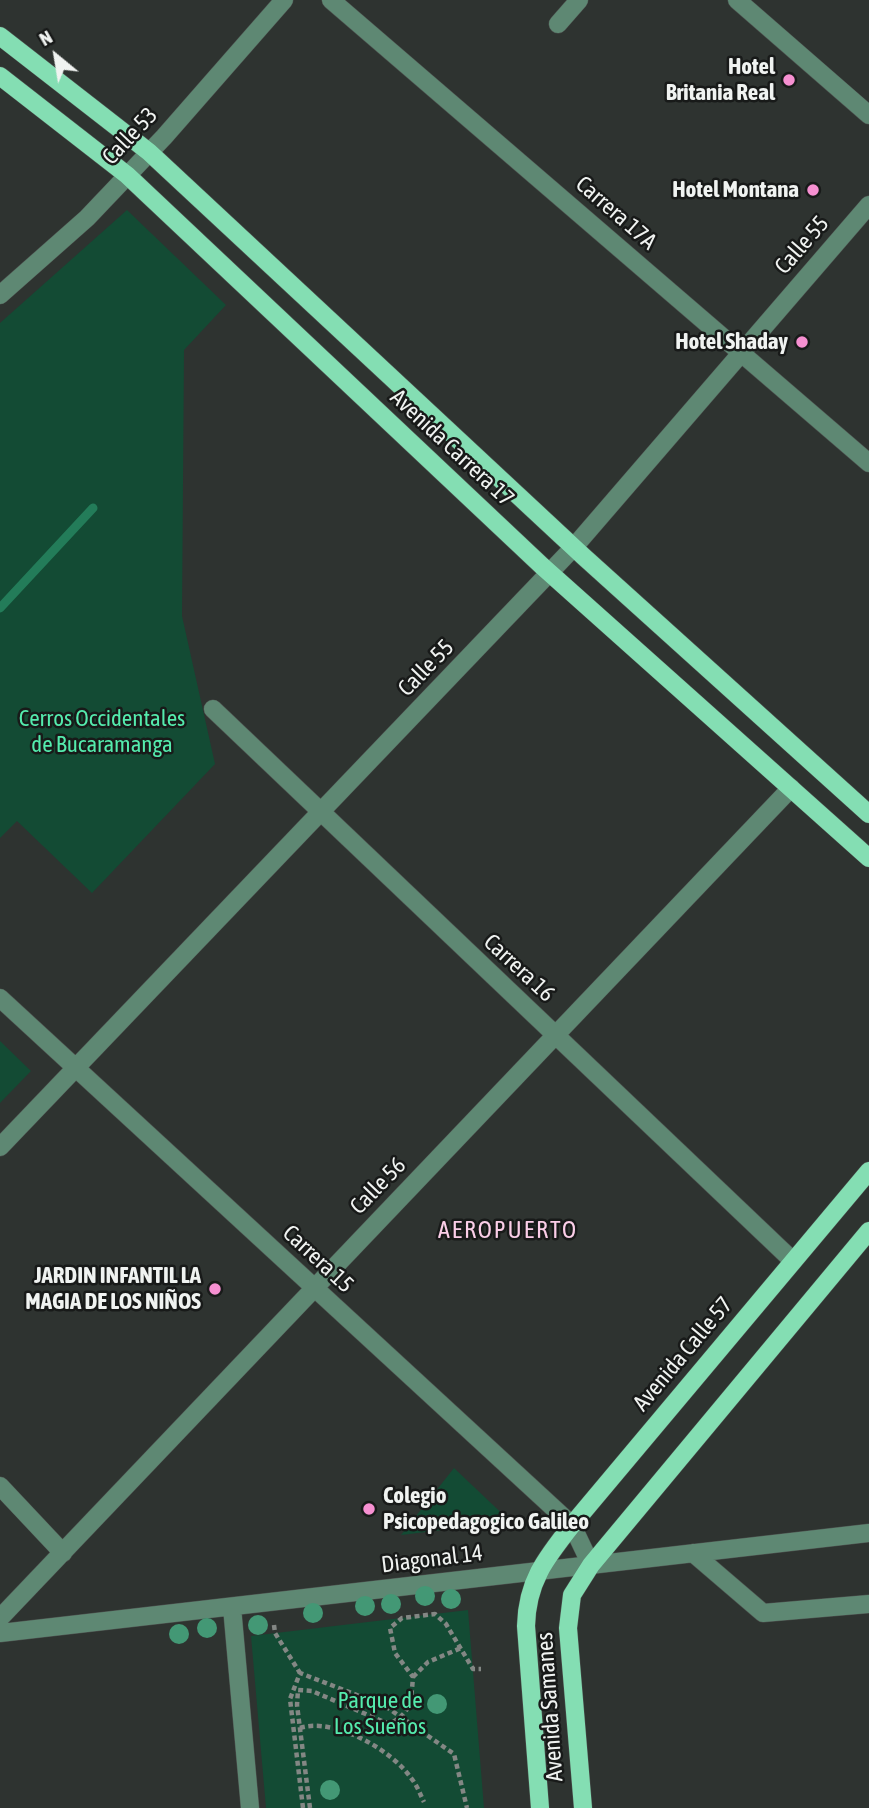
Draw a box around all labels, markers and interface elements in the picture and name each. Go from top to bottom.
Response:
north arrow [21,21,91,91]
text: N [35,25,56,50]
place label: Hotel Britania Real [666,53,775,107]
marker: Hotel Britania Real [781,72,797,88]
street label: Calle 53 [97,102,163,170]
street label: Carrera 17A [570,170,662,256]
place label: Hotel Montana [672,176,799,204]
marker: Hotel Montana [805,182,821,198]
street label: Calle 55 [769,210,835,280]
place label: Hotel Shaday [675,328,788,356]
marker: Hotel Shaday [794,334,810,350]
street label: Avenida Carrera 17 [384,384,520,512]
street label: Calle 55 [392,634,460,702]
park label: Cerros Occidentales de Bucaramanga [19,705,185,759]
street label: Carrera 16 [478,928,560,1008]
street label: Calle 56 [344,1152,412,1220]
district label: AEROPUERTO [439,1216,577,1244]
street label: Carrera 15 [277,1219,359,1299]
place label: JARDIN INFANTIL LA MAGIA DE LOS NIÑOS [25,1262,201,1316]
marker: JARDIN INFANTIL LA MAGIA DE LOS NIÑOS [207,1281,223,1297]
street label: Avenida Calle 57 [627,1291,739,1417]
place label: Colegio Psicopedagogico Galileo [383,1482,589,1536]
marker: Colegio Psicopedagogico Galileo [361,1501,377,1517]
street label: Diagonal 14 [380,1539,484,1579]
street label: Avenida Samanes [531,1631,569,1783]
park label: Parque de Los Sueños [334,1687,426,1741]

